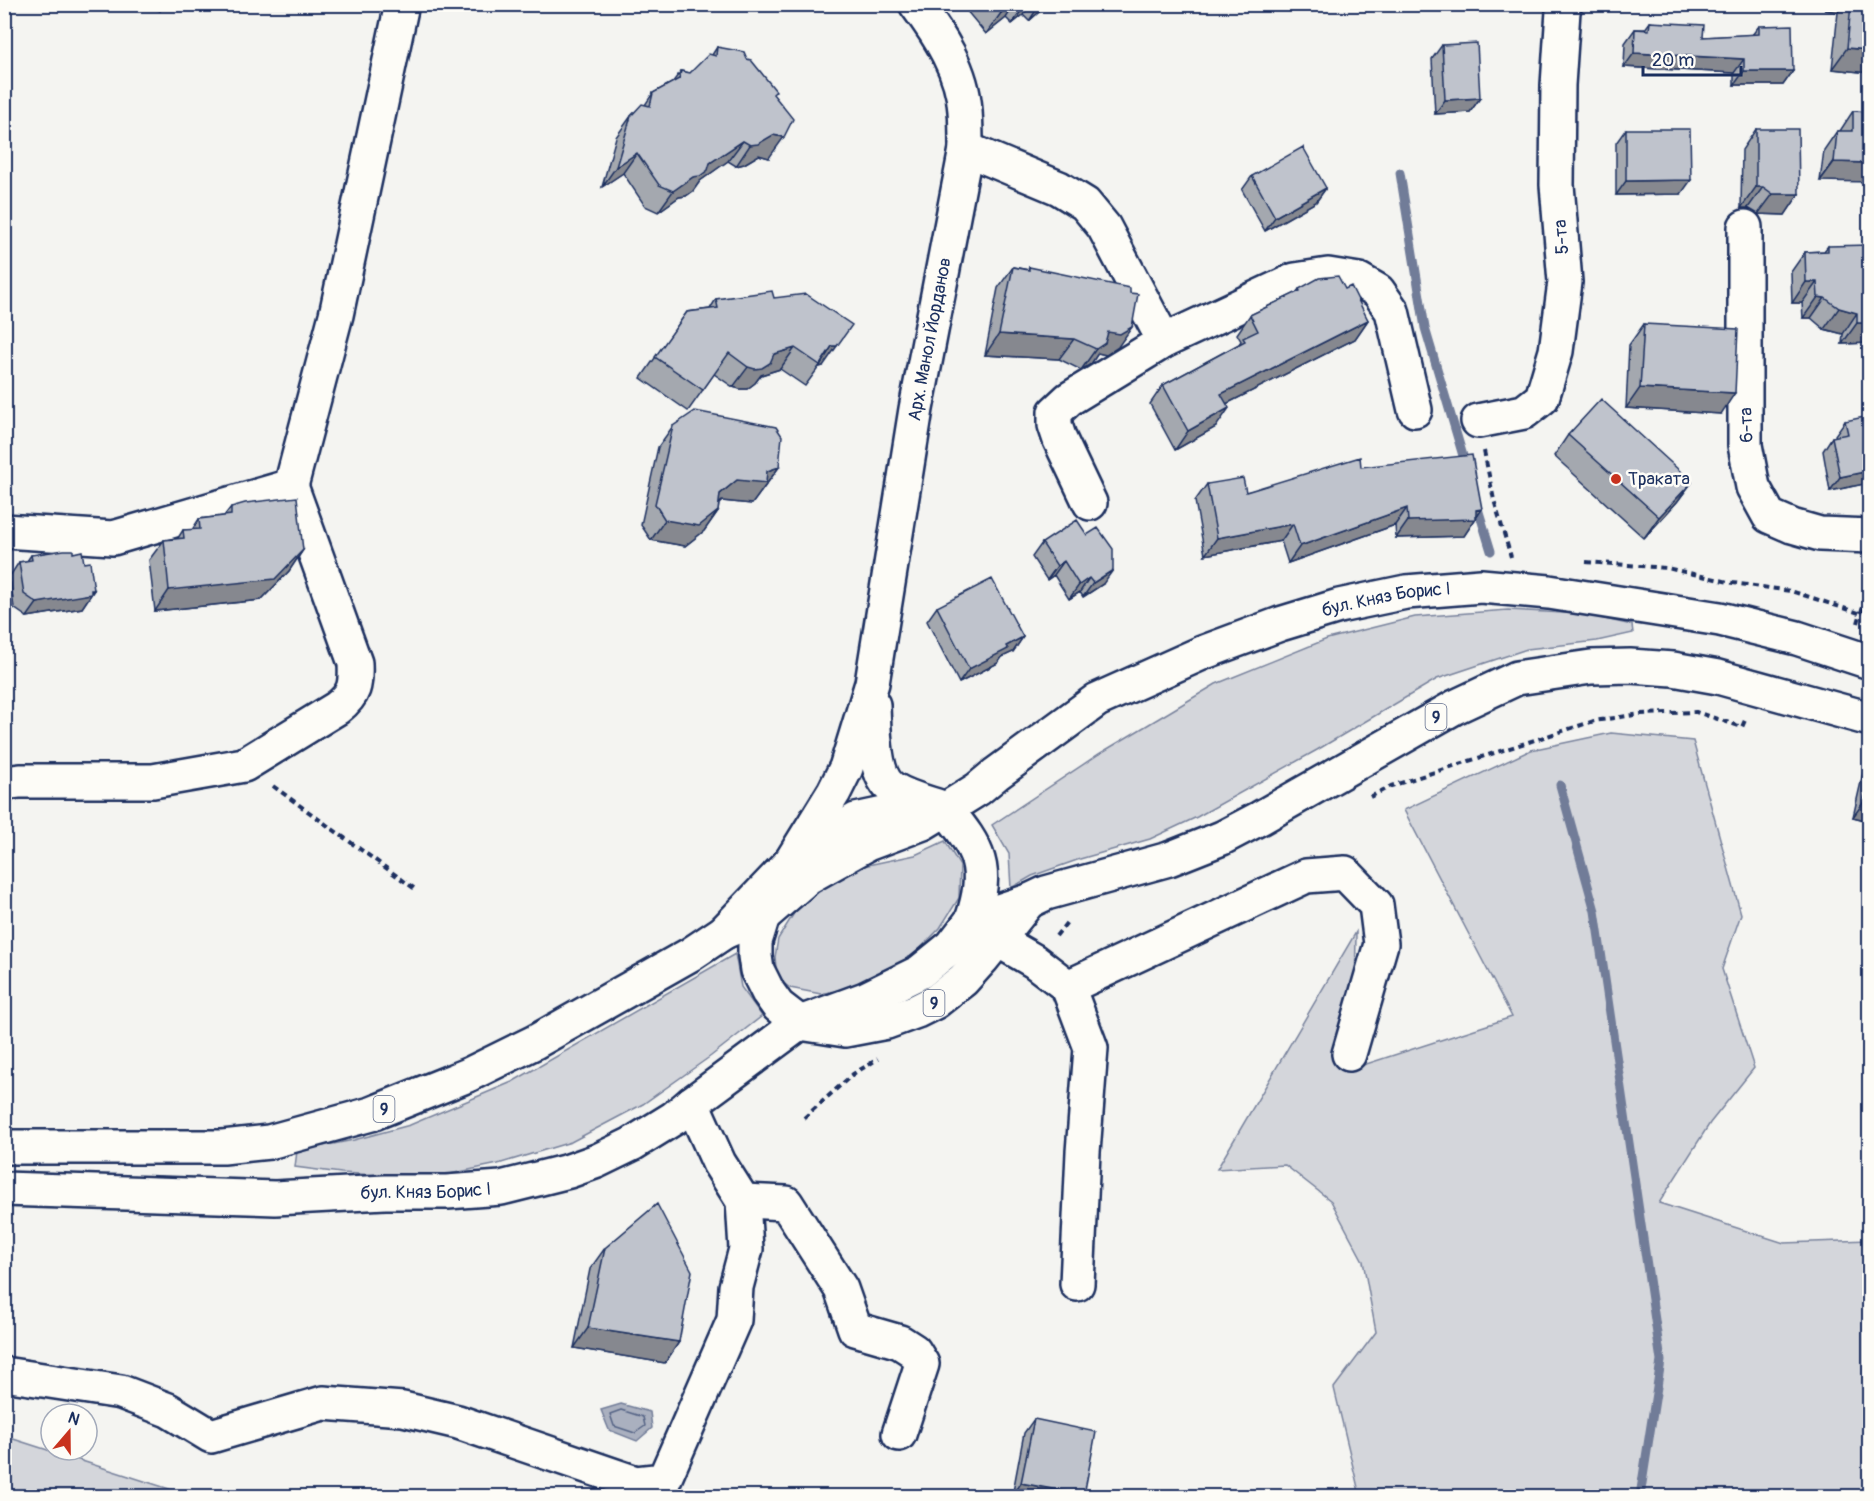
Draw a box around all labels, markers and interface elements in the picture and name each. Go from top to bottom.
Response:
scale bar [1643,39,1740,77]
text: 20 m [1652,49,1694,72]
street label: 5-та [1549,219,1574,255]
street label: Арх. Манол Йорданов [903,256,957,423]
street label: 6-та [1734,407,1759,443]
place label: Траката [1628,468,1690,491]
marker: Траката [1609,472,1623,486]
street label: бул. Княз Борис I [1319,577,1451,623]
road number: 9 [1426,704,1446,730]
road number: 9 [924,990,944,1016]
road number: 9 [374,1096,394,1122]
street label: бул. Княз Борис I [360,1178,492,1205]
north arrow [39,1402,99,1462]
text: N [65,1408,82,1430]

